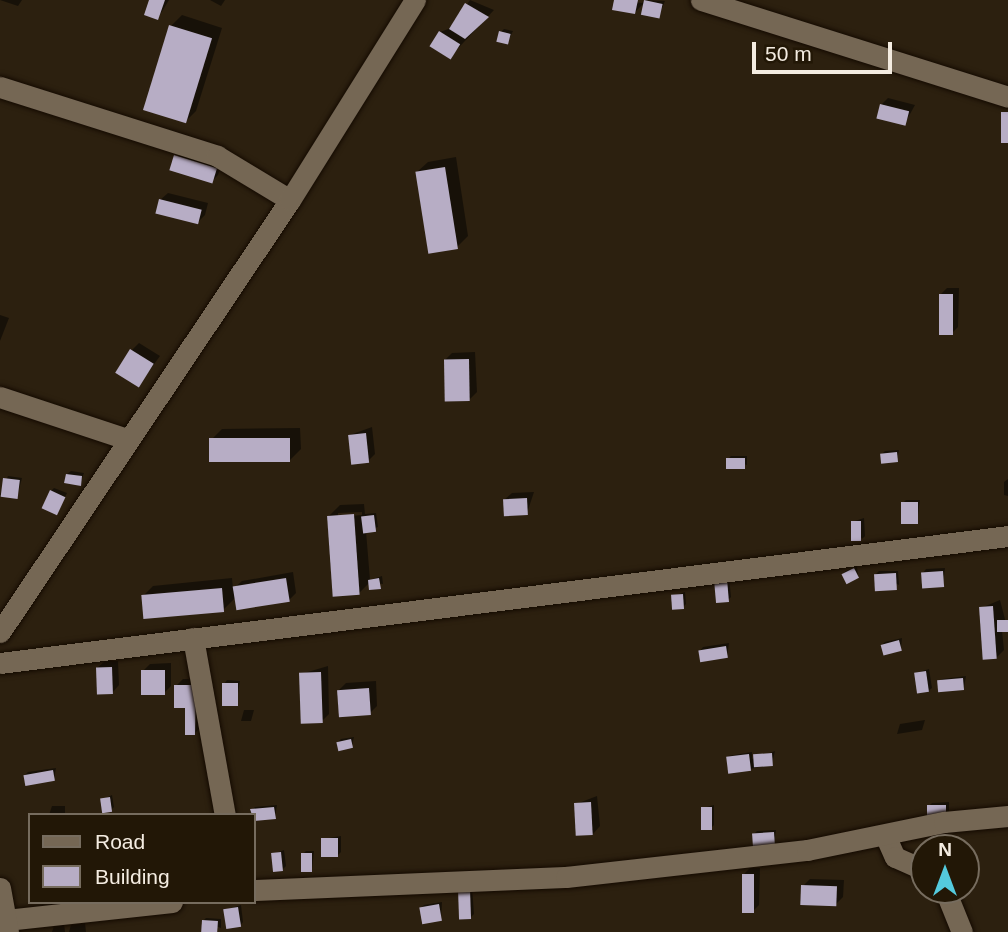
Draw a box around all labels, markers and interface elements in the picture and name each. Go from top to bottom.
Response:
scale bar [756,28,896,72]
text: 50 m [765,42,812,65]
legend [28,813,256,904]
text: Road [95,830,145,853]
north arrow [910,834,980,904]
text: N [938,839,952,860]
text: Building [95,865,170,888]

